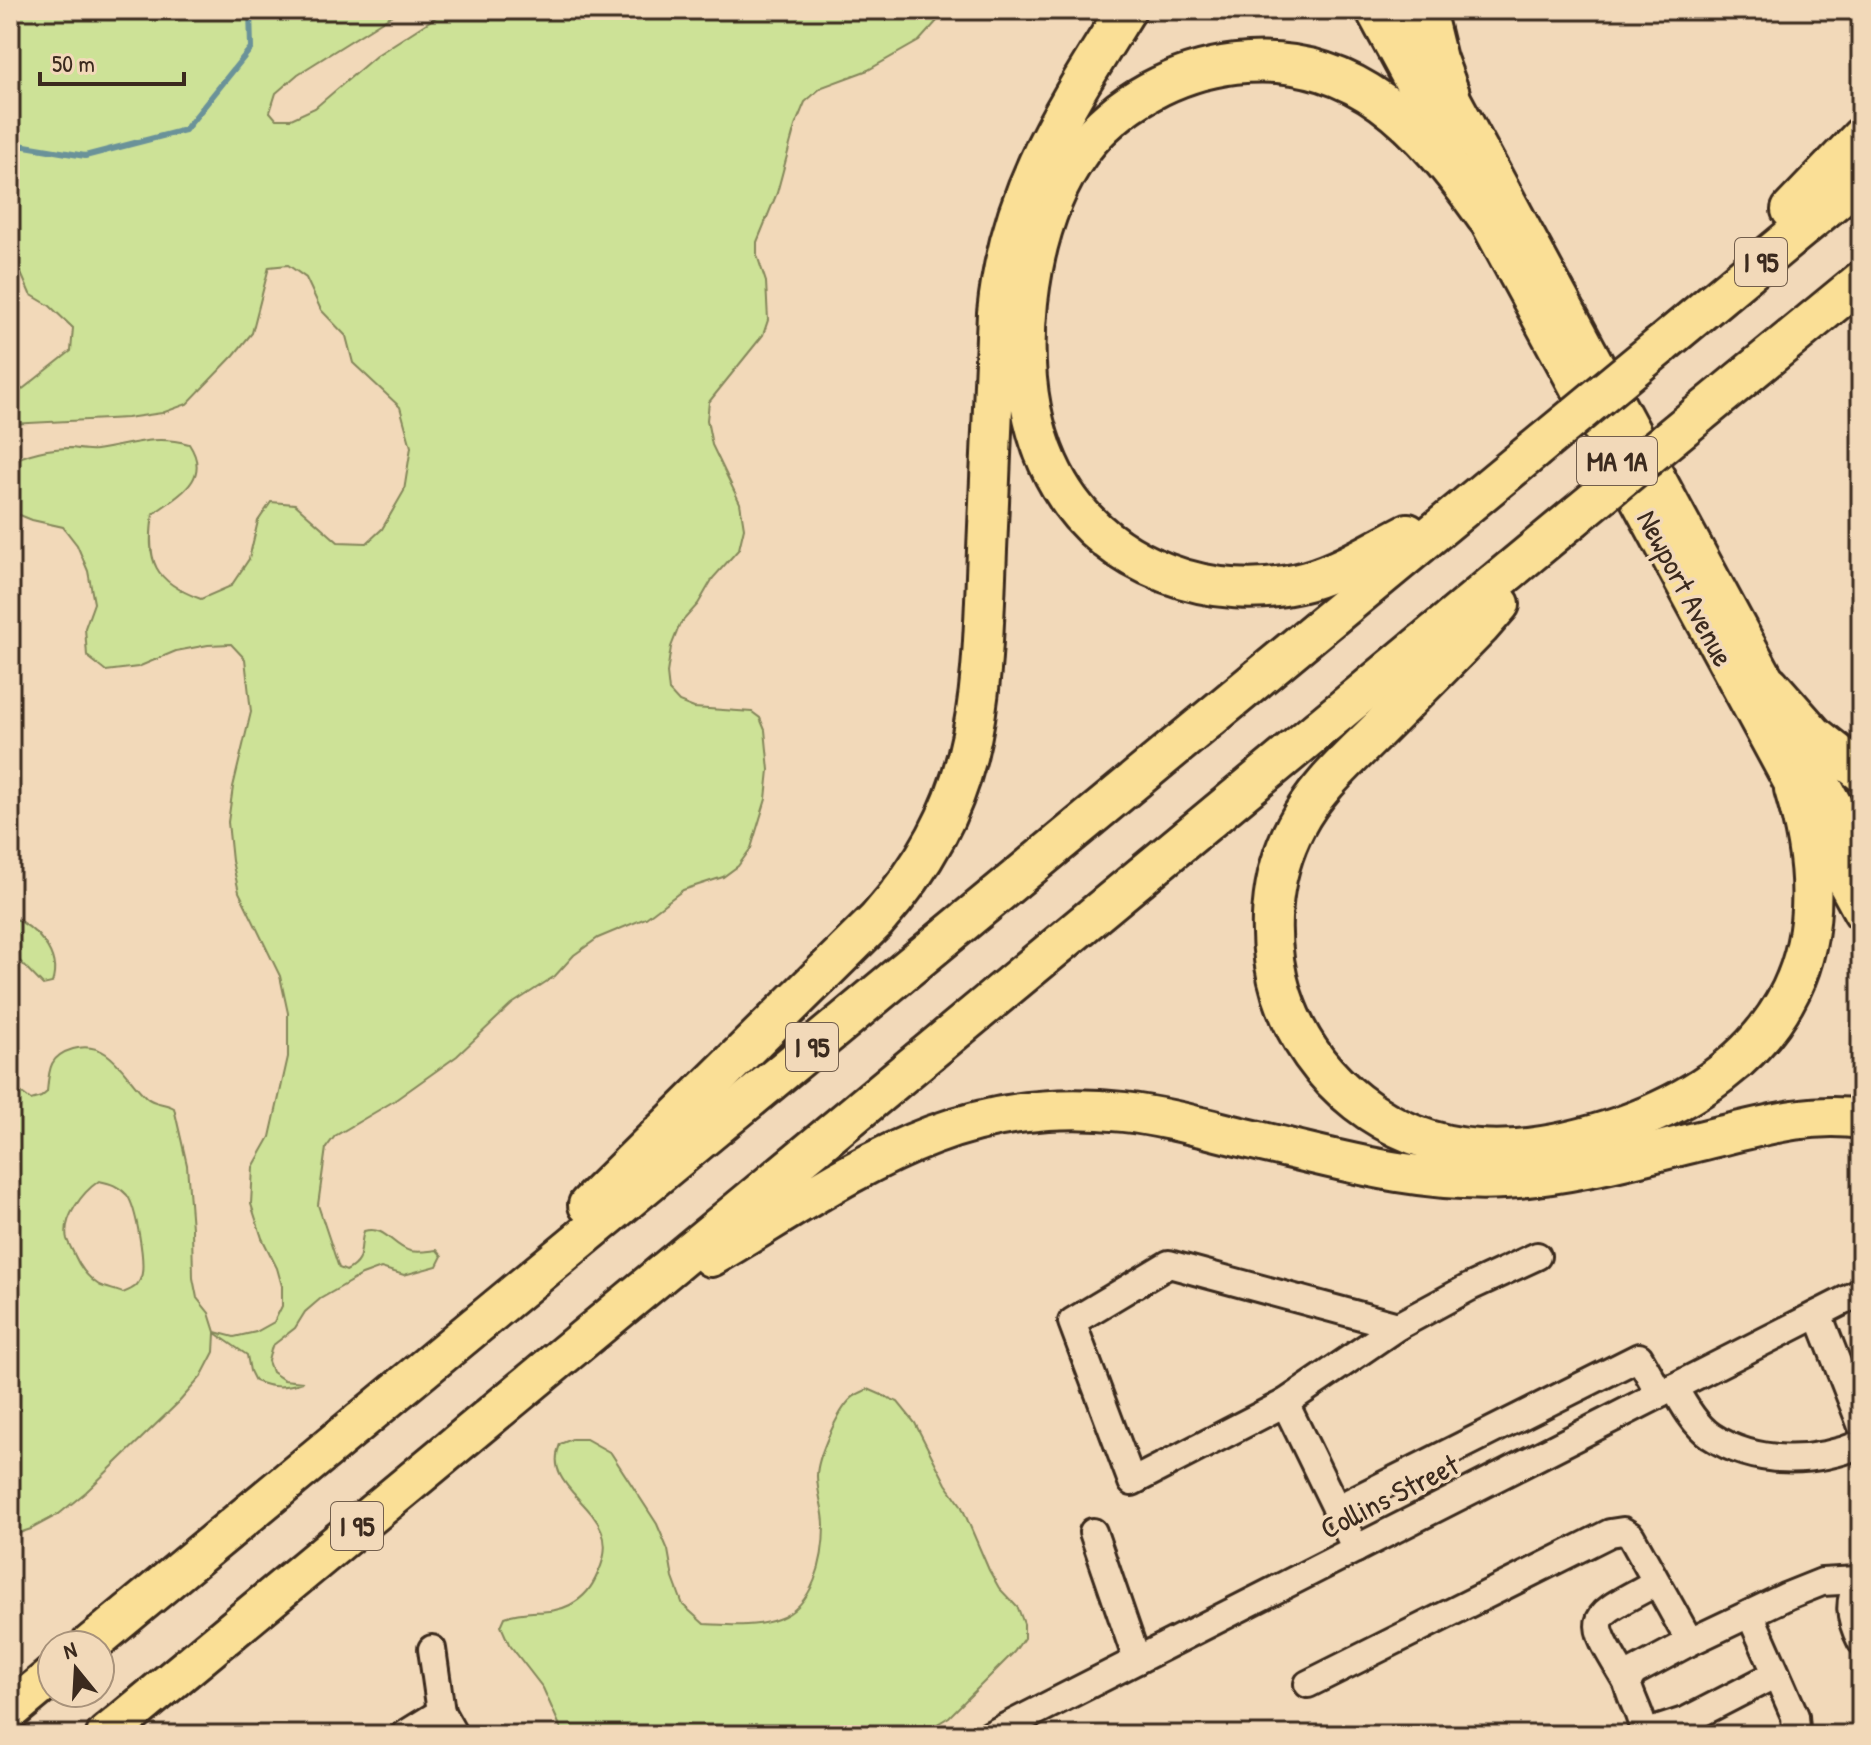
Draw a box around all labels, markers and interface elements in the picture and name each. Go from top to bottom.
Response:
scale bar [40,36,184,86]
text: 50 m [52,47,95,79]
road number: I 95 [1735,238,1787,286]
road number: MA 1A [1577,437,1657,485]
street label: Newport Avenue [1628,503,1744,673]
road number: I 95 [786,1023,838,1071]
street label: Collins Street [1313,1444,1466,1548]
road number: I 95 [331,1502,383,1550]
north arrow [36,1629,116,1709]
text: N [60,1634,80,1666]

